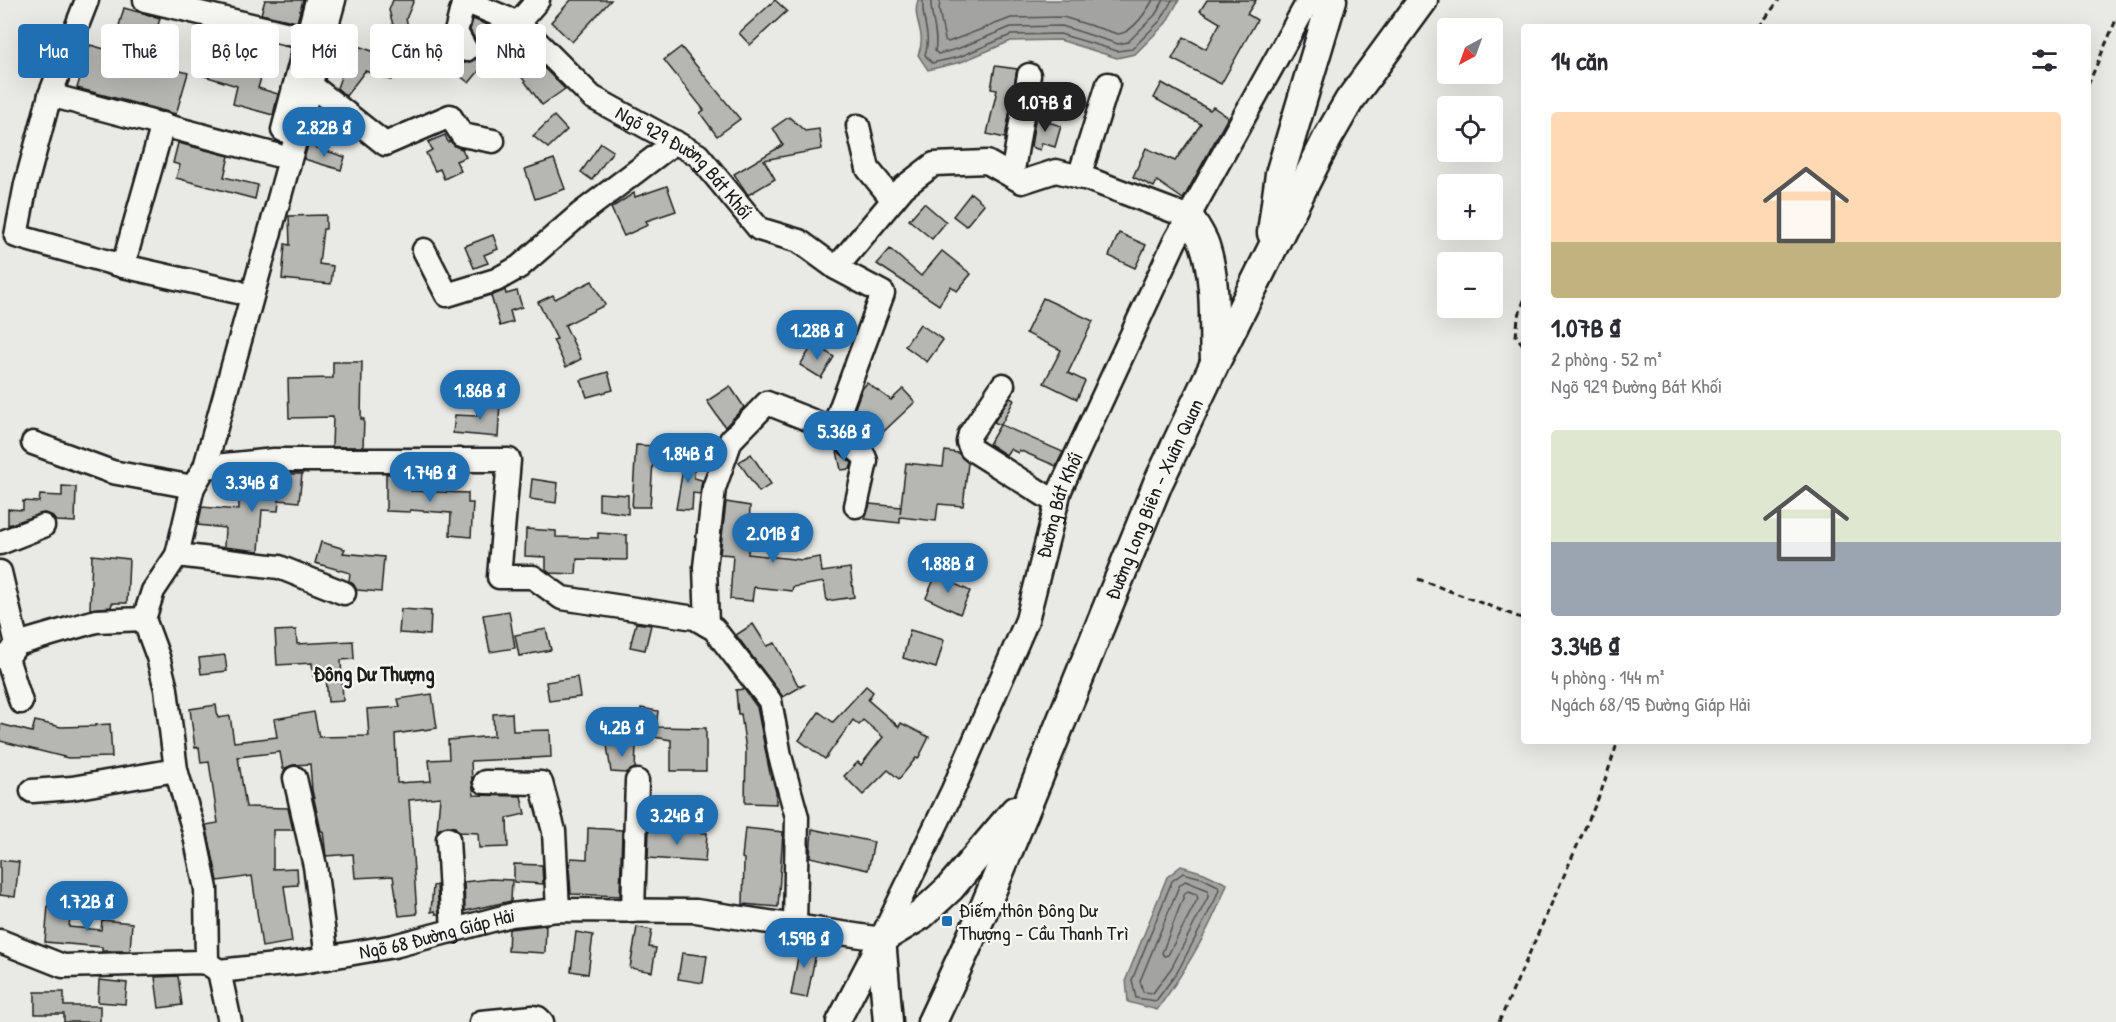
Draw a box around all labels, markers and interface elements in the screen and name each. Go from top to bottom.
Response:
north arrow [1437,18,1503,84]
map controls [1437,18,1503,318]
chip: Mua [18,24,89,78]
chip: Thuê [101,24,179,78]
chip: Bộ lọc [191,24,279,78]
chip: Mới [291,24,358,78]
chip: Căn hộ [370,24,464,78]
chip: Nhà [476,24,546,78]
text: 14 căn [1551,43,1608,78]
icon: filters [2028,44,2061,77]
pin: 1.07B ₫ [990,82,1100,133]
text: 1.07B ₫ [1018,88,1072,115]
button: locate [1437,96,1503,162]
street label: Ngõ 929 Đường Bát Khối [611,99,759,225]
pin: 2.82B ₫ [269,107,379,158]
text: 2.82B ₫ [296,113,352,140]
icon: home [1752,151,1860,259]
button: + [1437,174,1503,240]
button: − [1437,252,1503,318]
pin: 1.28B ₫ [762,310,872,361]
text: 1.07B ₫ [1551,310,1621,345]
text: 1.28B ₫ [790,316,844,343]
text: 2 phòng · 52 m² [1551,345,1662,372]
pin: 1.86B ₫ [425,370,535,421]
text: Ngõ 929 Đường Bát Khối [1551,372,1722,399]
text: 1.86B ₫ [454,376,506,403]
street label: Đường Long Biên – Xuân Quan [1098,394,1209,604]
pin: 5.36B ₫ [789,411,899,462]
text: 5.36B ₫ [817,417,871,444]
pin: 1.84B ₫ [633,433,743,484]
text: 1.84B ₫ [662,439,714,466]
street label: Đường Bát Khối [1029,447,1089,561]
pin: 1.74B ₫ [375,452,485,503]
text: 1.74B ₫ [404,458,456,485]
pin: 3.34B ₫ [197,462,307,513]
text: 3.34B ₫ [225,468,279,495]
icon: home [1752,469,1860,577]
pin: 2.01B ₫ [718,513,828,564]
text: 2.01B ₫ [746,519,800,546]
pin: 1.88B ₫ [893,543,1003,594]
text: 1.88B ₫ [922,549,974,576]
text: 3.34B ₫ [1551,628,1620,663]
district label: Đông Dư Thượng [313,659,435,689]
text: 4 phòng · 144 m² [1551,663,1664,690]
text: Ngách 68/95 Đường Giáp Hải [1551,690,1751,717]
pin: 4.2B ₫ [573,707,671,758]
text: 4.2B ₫ [600,713,644,740]
pin: 3.24B ₫ [622,795,732,846]
text: 3.24B ₫ [650,801,704,828]
pin: 1.72B ₫ [32,881,142,932]
text: 1.72B ₫ [60,887,114,914]
place label: Điếm thôn Đông Dư Thượng - Cầu Thanh Trì [959,896,1129,946]
street label: Ngõ 68 Đường Giáp Hải [357,901,516,965]
marker: Điếm thôn Đông Dư Thượng - Cầu Thanh Trì [940,914,954,928]
pin: 1.59B ₫ [749,918,859,969]
text: 1.59B ₫ [779,924,829,951]

